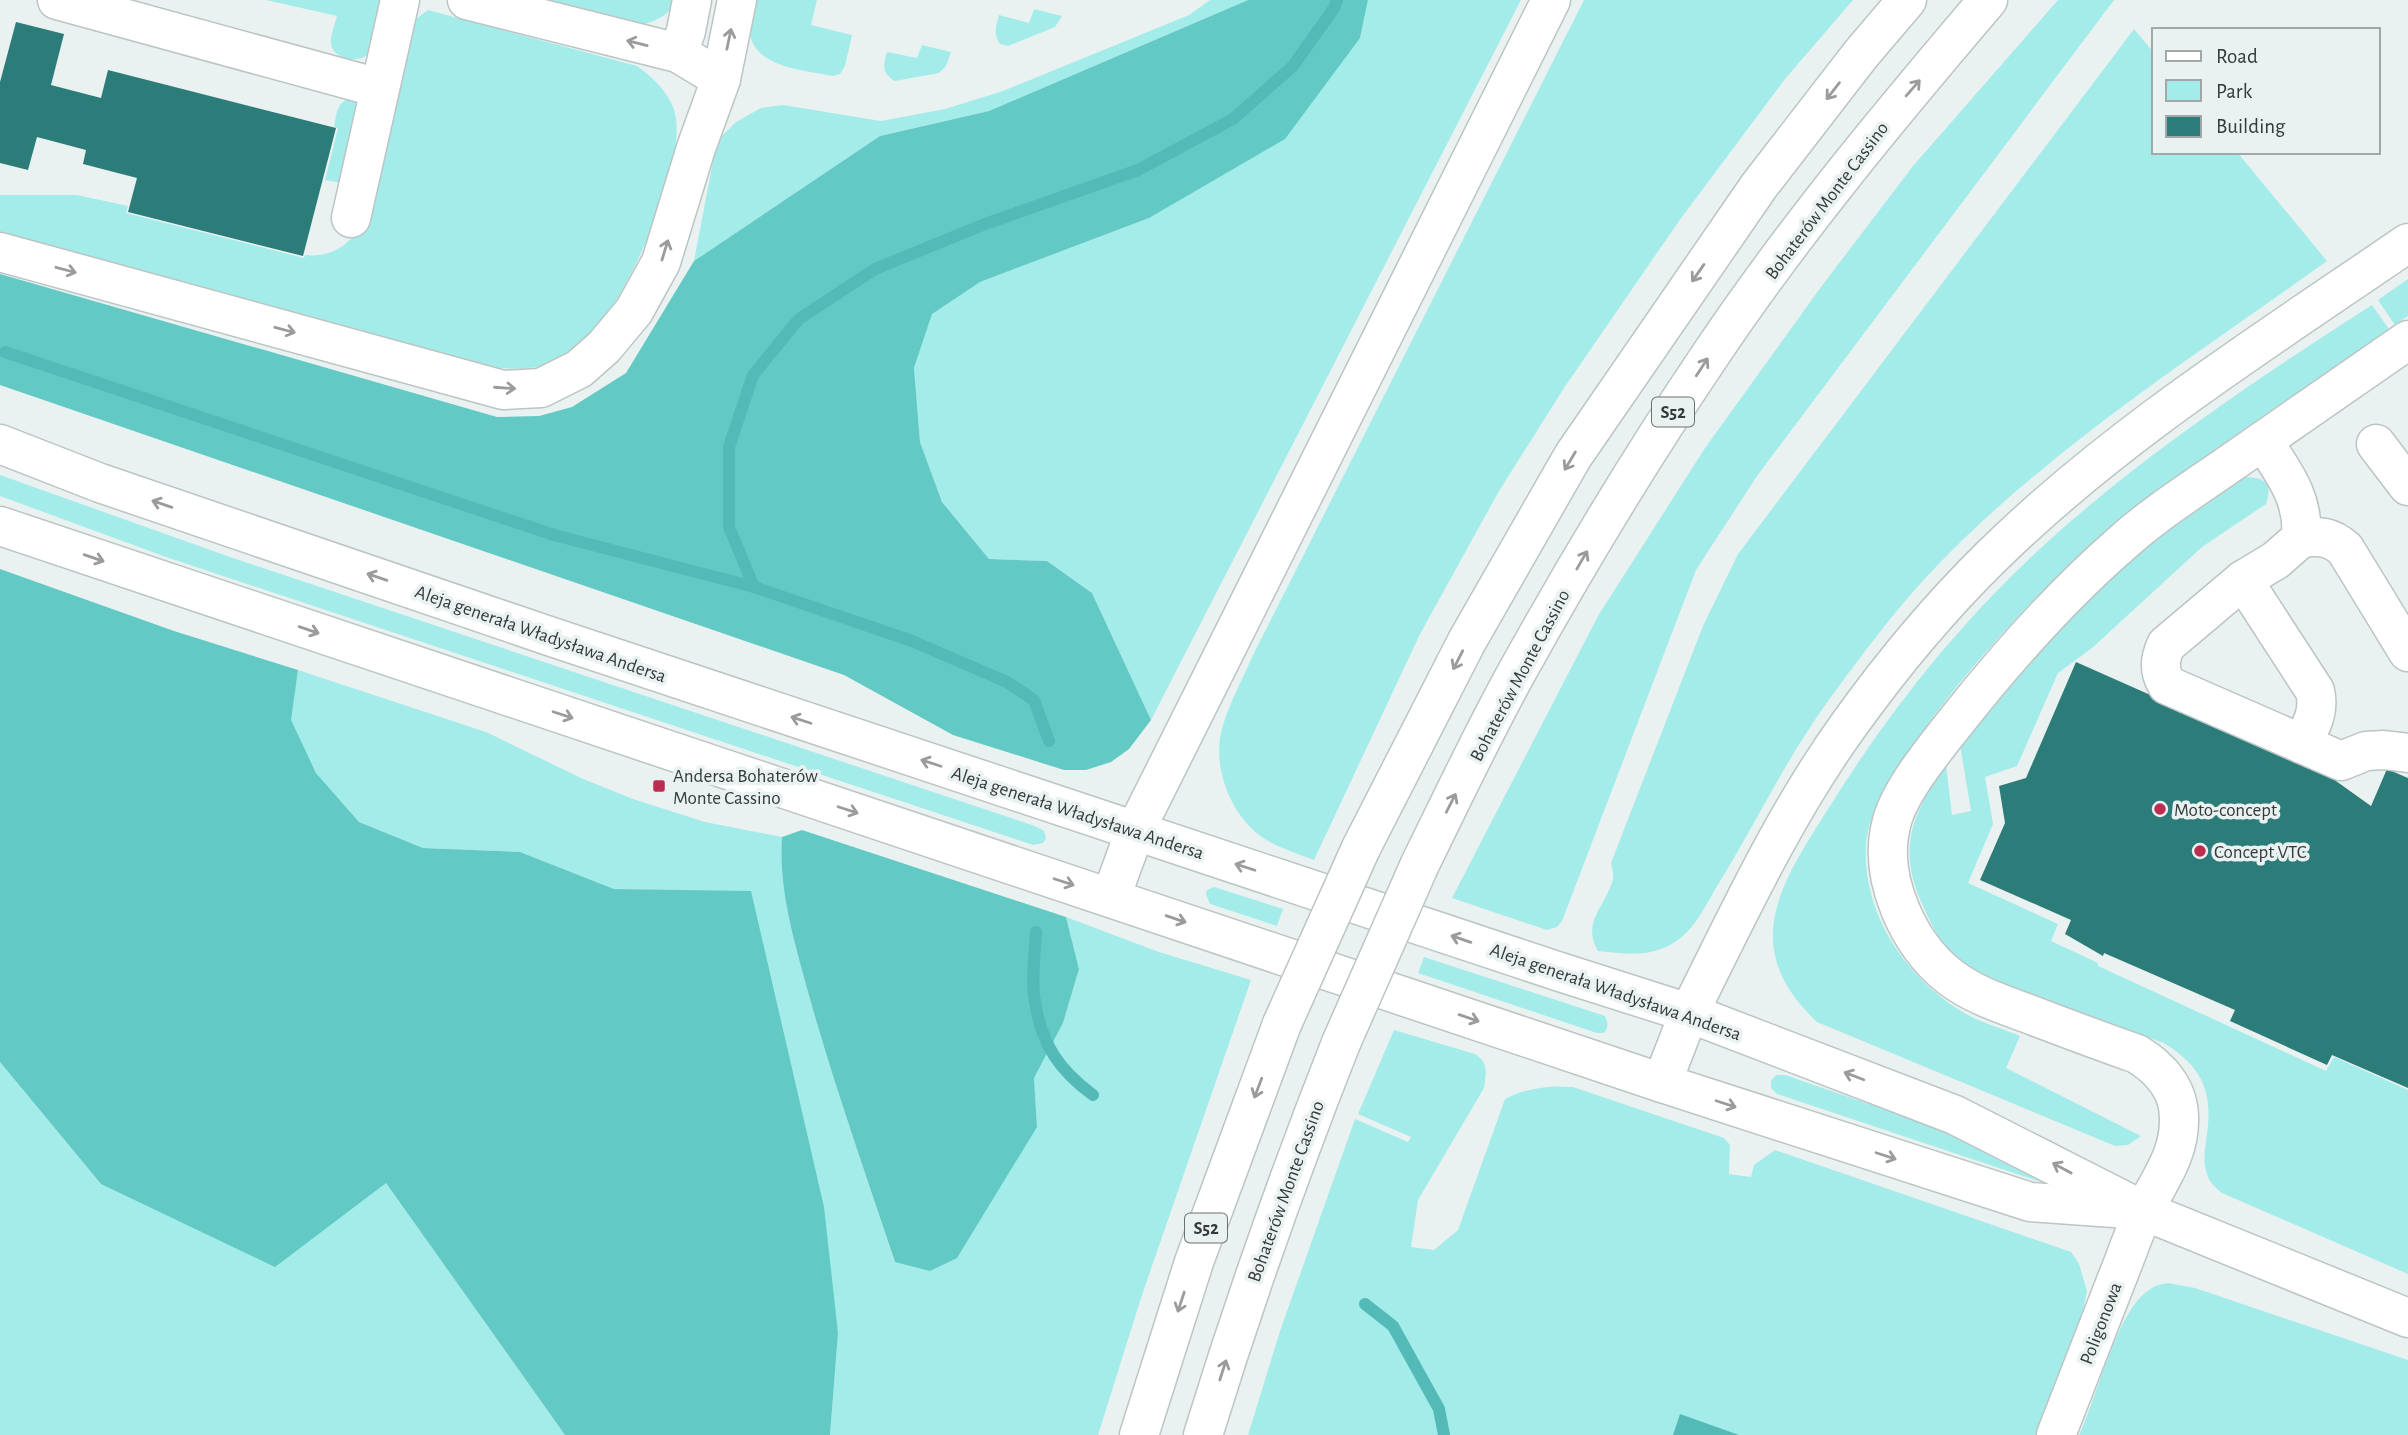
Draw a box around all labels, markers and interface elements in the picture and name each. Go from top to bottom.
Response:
one-way arrow [723,28,737,51]
legend [2152,28,2380,154]
one-way arrow [626,35,648,48]
text: Road [2216,46,2258,67]
one-way arrow [1905,79,1921,97]
one-way arrow [1826,81,1841,99]
text: Park [2216,81,2253,102]
text: Building [2216,116,2286,137]
street label: Bohaterów Monte Cassino [1762,119,1892,283]
one-way arrow [659,239,672,261]
one-way arrow [1691,263,1705,282]
one-way arrow [54,264,77,277]
one-way arrow [274,325,296,338]
one-way arrow [1696,357,1710,377]
one-way arrow [493,382,516,395]
road number: S52 [1652,398,1694,426]
one-way arrow [1563,451,1577,471]
one-way arrow [151,497,173,509]
one-way arrow [1575,550,1589,570]
one-way arrow [82,553,104,565]
one-way arrow [366,570,388,582]
street label: Aleja generała Władysława Andersa [413,582,669,686]
street label: Bohaterów Monte Cassino [1467,587,1574,765]
one-way arrow [298,625,320,637]
one-way arrow [1451,649,1465,669]
one-way arrow [551,710,573,722]
one-way arrow [791,713,813,725]
one-way arrow [920,756,942,769]
street label: Aleja generała Władysława Andersa [949,764,1206,863]
place label: Andersa Bohaterów Monte Cassino [673,767,818,808]
marker: Andersa Bohaterów Monte Cassino [651,778,667,794]
one-way arrow [1444,793,1458,814]
marker: Moto-concept [2152,801,2168,817]
place label: Moto-concept [2174,801,2277,820]
one-way arrow [837,805,859,817]
marker: Concept VTC [2192,843,2208,859]
place label: Concept VTC [2214,843,2307,862]
one-way arrow [1234,860,1256,873]
one-way arrow [1053,877,1075,889]
one-way arrow [1165,914,1187,926]
one-way arrow [1450,932,1472,945]
street label: Aleja generała Władysława Andersa [1488,940,1744,1044]
one-way arrow [1458,1012,1480,1025]
one-way arrow [1843,1069,1865,1082]
one-way arrow [1251,1077,1264,1099]
street label: Bohaterów Monte Cassino [1245,1098,1328,1285]
one-way arrow [1715,1099,1737,1111]
one-way arrow [1875,1150,1897,1163]
one-way arrow [2052,1160,2073,1174]
road number: S52 [1185,1213,1227,1242]
street label: Poligonowa [2077,1280,2126,1367]
one-way arrow [1174,1291,1187,1313]
one-way arrow [1218,1359,1231,1381]

